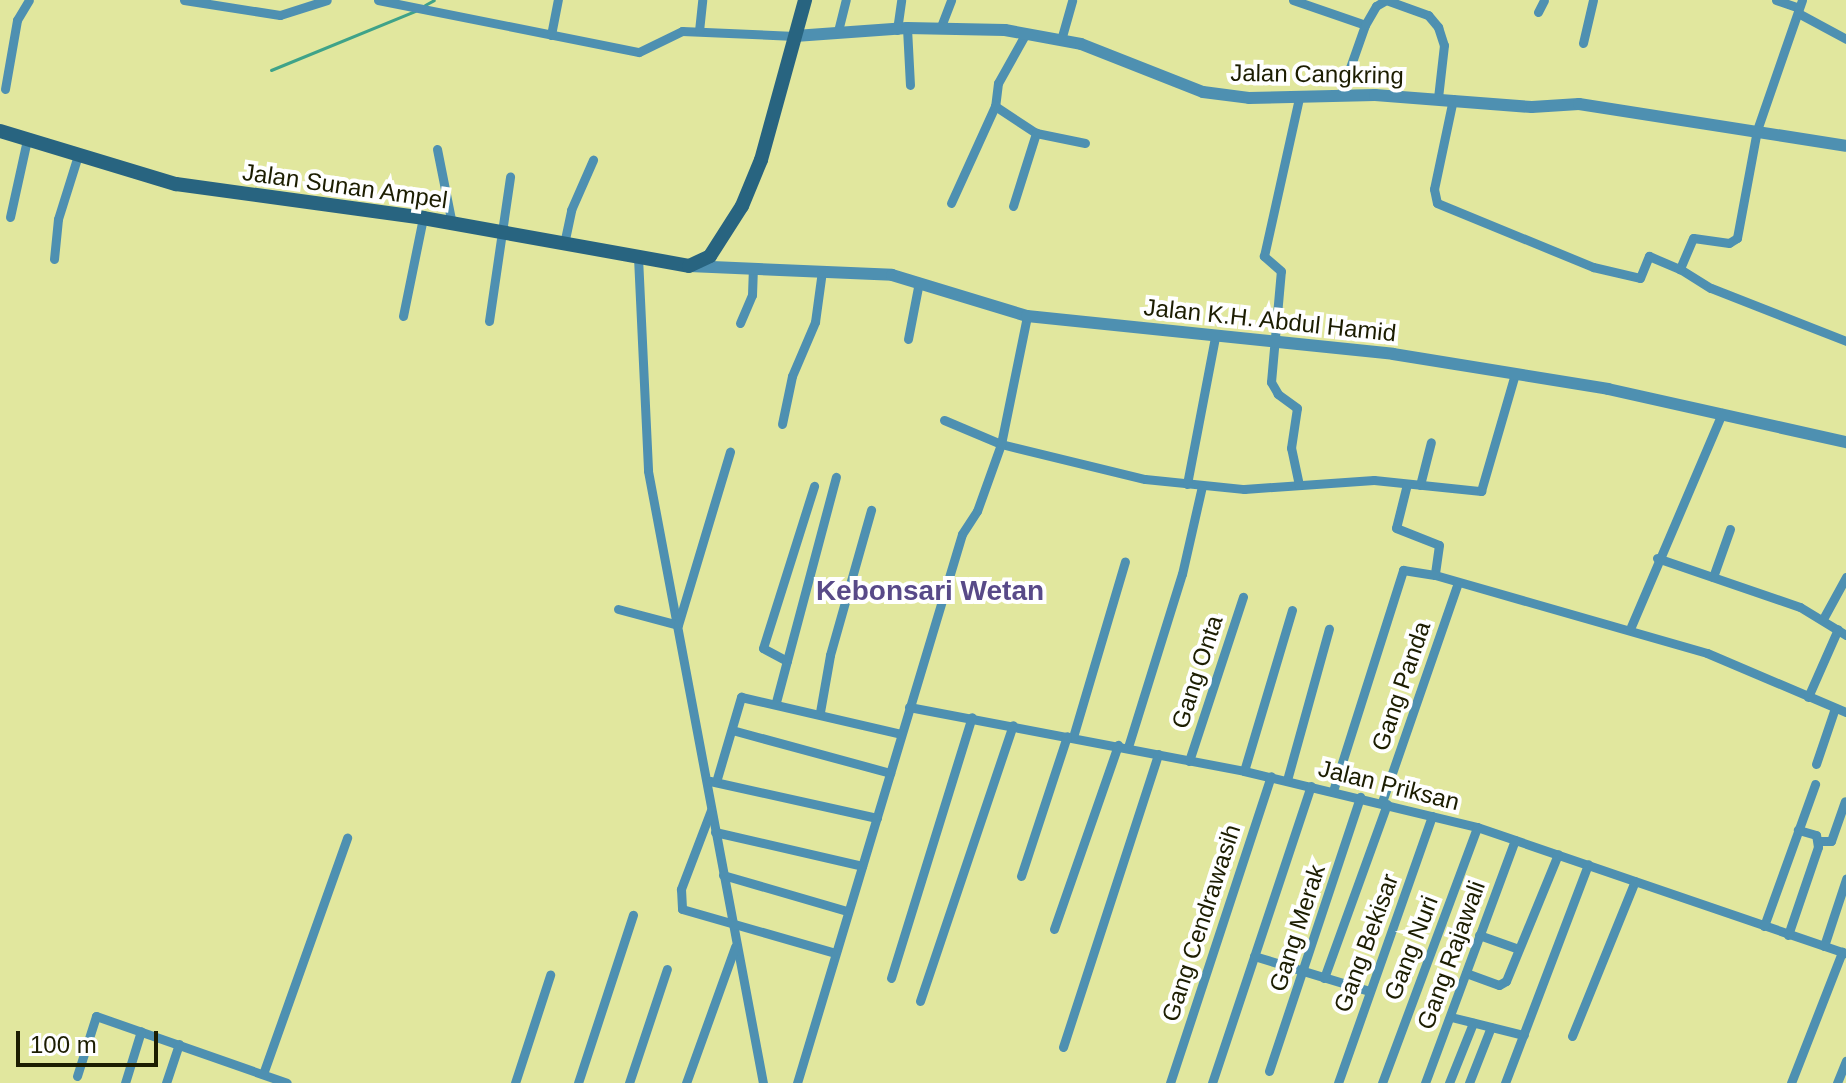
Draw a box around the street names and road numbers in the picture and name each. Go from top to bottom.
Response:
street label: Jalan Cangkring [1230,58,1404,90]
street label: Jalan Sunan Ampel [240,157,450,215]
street label: Jalan K.H. Abdul Hamid [1142,292,1398,348]
street label: Gang Onta [1165,612,1229,732]
street label: Gang Panda [1365,618,1437,754]
street label: Jalan Priksan [1316,754,1462,816]
street label: Gang Cendrawasih [1156,821,1246,1025]
street label: Gang Merak [1263,861,1331,995]
street label: Gang Bekisar [1328,870,1404,1016]
street label: Gang Rajawali [1411,877,1491,1033]
street label: Gang Nuri [1378,892,1444,1004]

